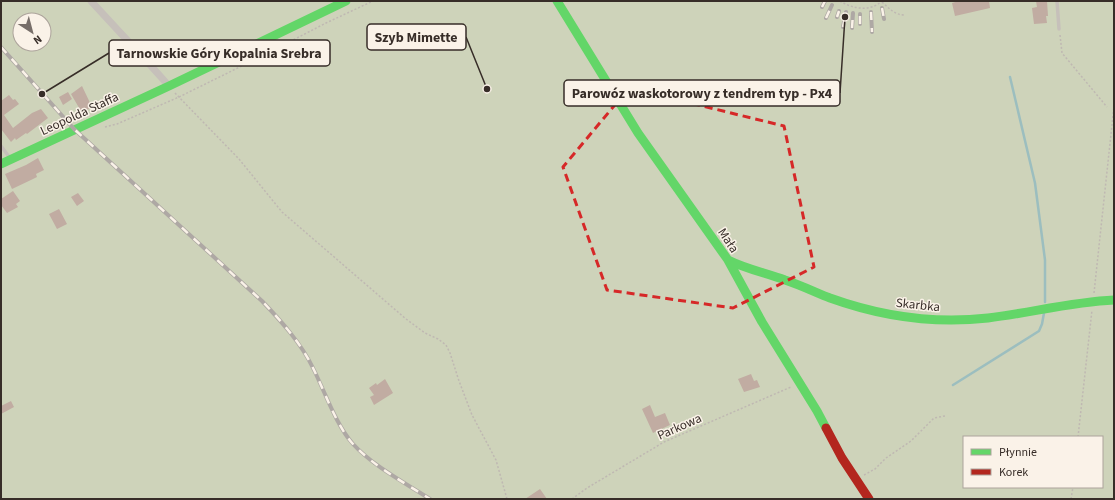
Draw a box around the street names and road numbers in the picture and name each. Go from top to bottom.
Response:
street label: Leopolda Staffa [37,88,122,140]
street label: Mała [713,225,743,257]
street label: Skarbka [895,294,941,316]
street label: Parkowa [654,409,704,445]

